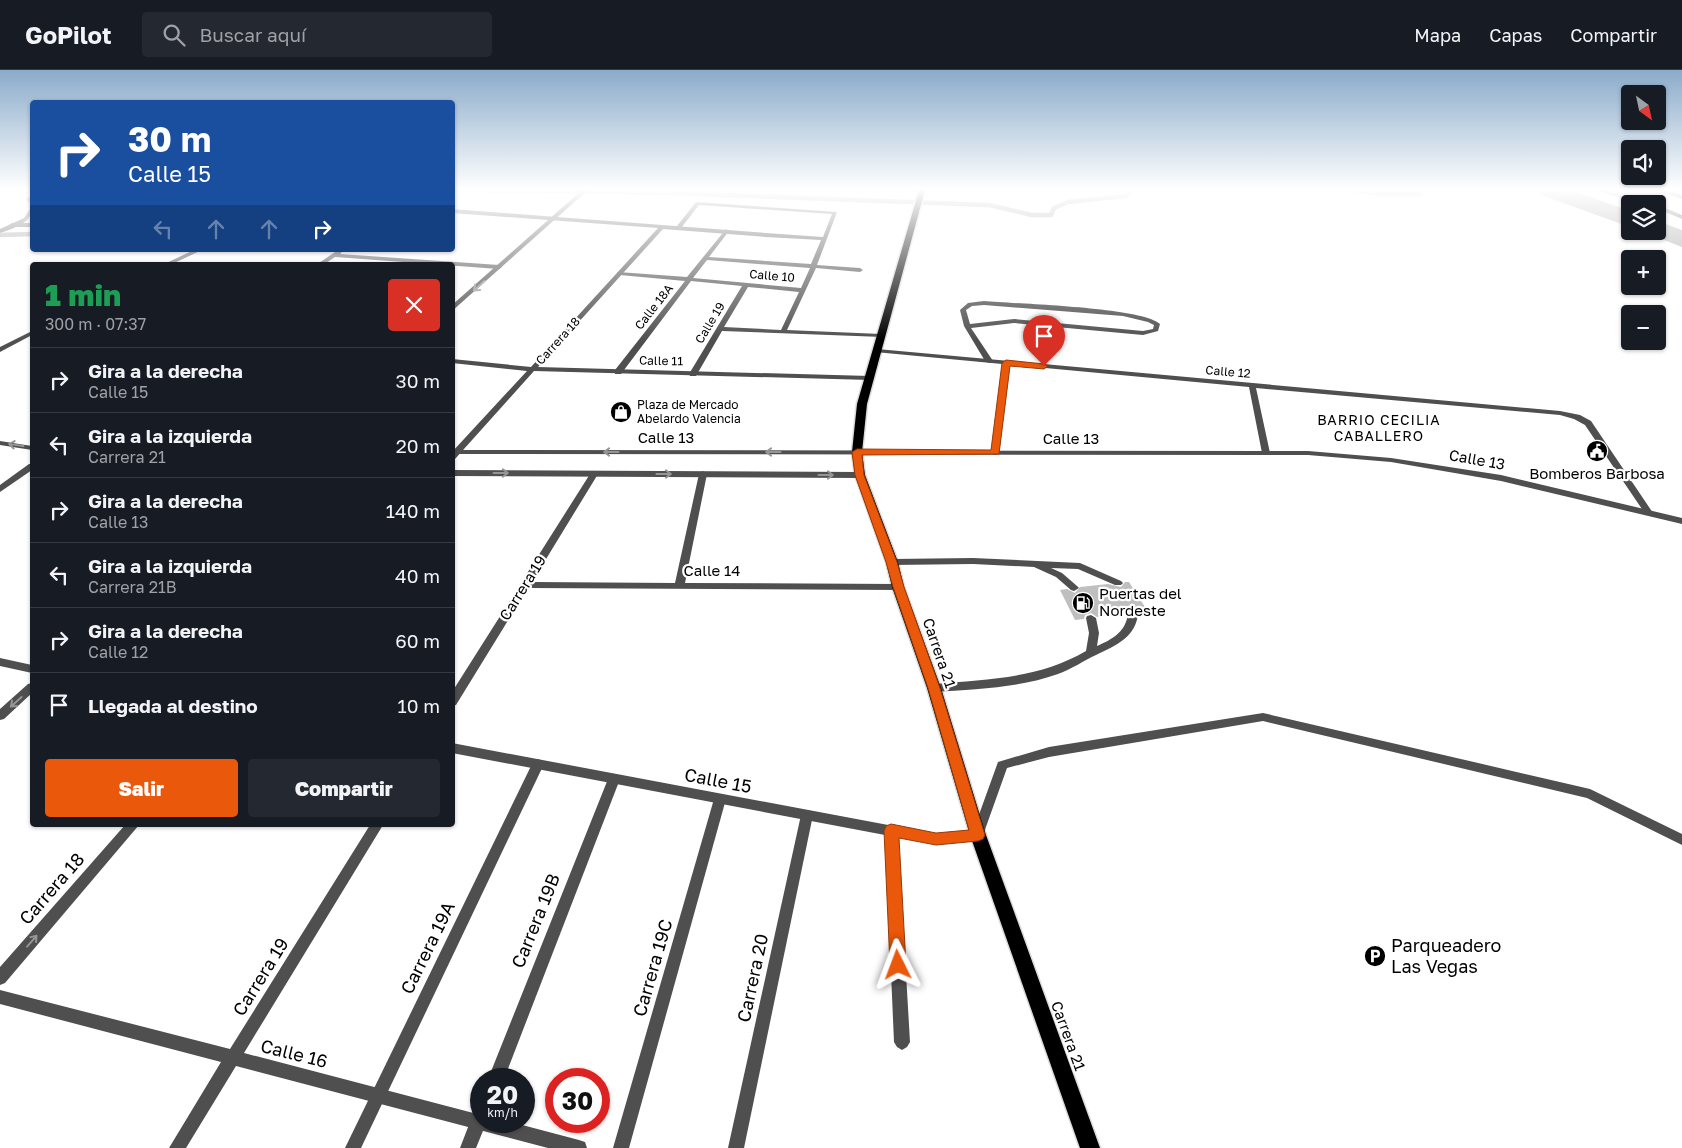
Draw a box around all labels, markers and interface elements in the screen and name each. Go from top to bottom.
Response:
search box [142,12,492,57]
text: GoPilot [25,20,112,49]
icon: search [160,21,188,49]
text: Buscar aquí [200,23,306,46]
text: Mapa [1414,24,1461,46]
text: Capas [1489,24,1542,46]
text: Compartir [1570,24,1657,46]
north arrow [1621,85,1666,130]
map controls [1621,85,1666,350]
text: 30 m [128,118,211,160]
icon: right [45,120,110,185]
button: sound [1621,140,1666,185]
text: Calle 15 [128,160,211,187]
button: layers [1621,195,1666,240]
icon: left [149,215,177,243]
icon: ahead [202,215,230,243]
icon: ahead [255,215,283,243]
icon: right [308,215,336,243]
button: + [1621,250,1666,295]
street label: Calle 10 [749,266,795,285]
text: 1 min [45,277,121,313]
button: close [388,279,440,331]
one-way arrow [472,280,485,292]
street label: Calle 18A [631,281,676,332]
street label: Calle 19 [691,299,728,346]
button: − [1621,305,1666,350]
text: 300 m · 07:37 [45,314,146,334]
street label: Carrera 18 [532,314,583,367]
pin [1023,315,1065,366]
icon: arrive [1030,322,1058,350]
street label: Calle 11 [639,353,683,368]
text: Gira a la derecha [88,359,243,382]
street label: Calle 12 [1205,362,1251,381]
icon: right [45,366,73,394]
text: 30 m [396,369,440,392]
text: Calle 15 [88,382,148,402]
place label: Plaza de Mercado Abelardo Valencia [637,397,741,426]
shop icon: Plaza de Mercado Abelardo Valencia [609,400,633,424]
district label: BARRIO CECILIA CABALLERO [1317,411,1441,444]
text: Gira a la izquierda [88,424,252,447]
street label: Calle 13 [638,428,694,446]
street label: Calle 13 [1043,429,1099,447]
icon: left [45,431,73,459]
text: 20 m [396,434,440,457]
public building icon: Bomberos Barbosa [1585,439,1609,463]
one-way arrow [9,440,25,450]
street label: Calle 13 [1448,445,1507,473]
text: Carrera 21 [88,447,166,467]
one-way arrow [603,447,620,457]
one-way arrow [766,447,782,457]
place label: Bomberos Barbosa [1529,464,1665,482]
one-way arrow [492,468,509,478]
one-way arrow [655,469,671,479]
one-way arrow [818,470,834,480]
text: Gira a la derecha [88,489,243,512]
icon: right [45,496,73,524]
text: 140 m [386,499,440,522]
text: Calle 13 [88,512,148,532]
street label: Carrera 19 [495,552,549,623]
text: Gira a la izquierda [88,554,252,577]
icon: left [45,561,73,589]
street label: Calle 14 [683,561,741,579]
text: 40 m [395,564,440,587]
text: Carrera 21B [88,577,176,597]
place label: Puertas del Nordeste [1099,584,1182,619]
fuel station icon: Puertas del Nordeste [1071,591,1095,615]
street label: Carrera 21 [920,615,960,690]
text: Gira a la derecha [88,619,243,642]
icon: right [45,626,73,654]
text: 60 m [395,629,440,652]
text: Calle 12 [88,642,148,662]
icon: arrive [45,691,73,719]
text: Llegada al destino [88,694,258,717]
text: 10 m [397,694,440,717]
one-way arrow [10,696,23,708]
button: Salir [45,759,238,817]
button: Compartir [248,759,440,817]
street label: Calle 15 [683,763,754,797]
street label: Carrera 18 [14,848,88,929]
street label: Carrera 19B [506,870,564,971]
street label: Carrera 19A [395,898,459,997]
street label: Carrera 19C [628,917,676,1019]
street label: Carrera 20 [732,932,772,1024]
street label: Carrera 19 [228,933,293,1020]
place label: Parqueadero Las Vegas [1391,934,1501,977]
one-way arrow [26,935,37,948]
position arrow [871,938,923,990]
parking icon: Parqueadero Las Vegas [1363,944,1387,968]
street label: Carrera 21 [1048,998,1090,1073]
street label: Calle 16 [258,1034,330,1072]
speed limit sign: 30 [545,1068,610,1133]
text: 20 [487,1079,518,1110]
text: km/h [487,1105,518,1120]

